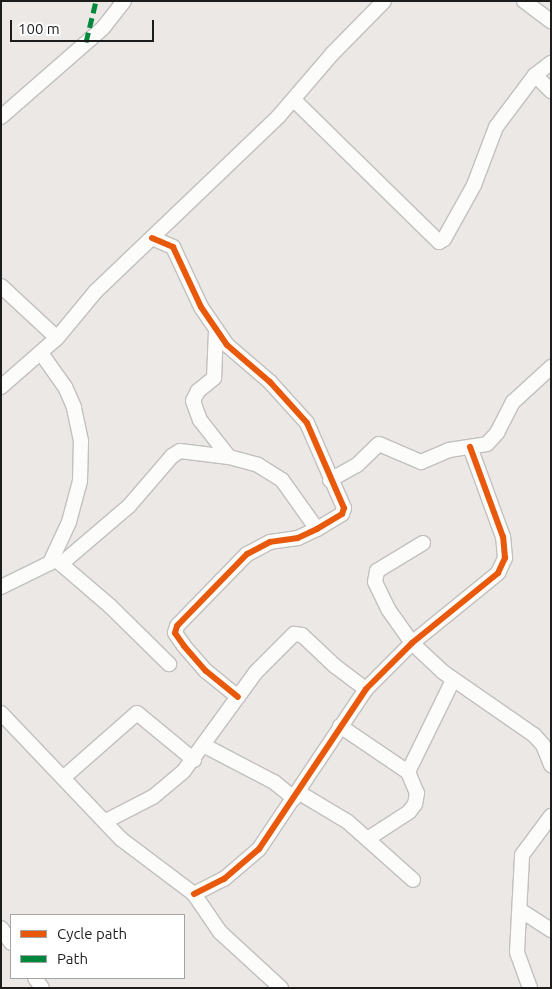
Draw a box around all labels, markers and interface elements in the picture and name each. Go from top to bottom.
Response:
scale bar [12,10,156,42]
text: 100 m [18,20,60,37]
legend [10,914,185,979]
text: Cycle path [57,925,127,942]
text: Path [57,950,88,967]

